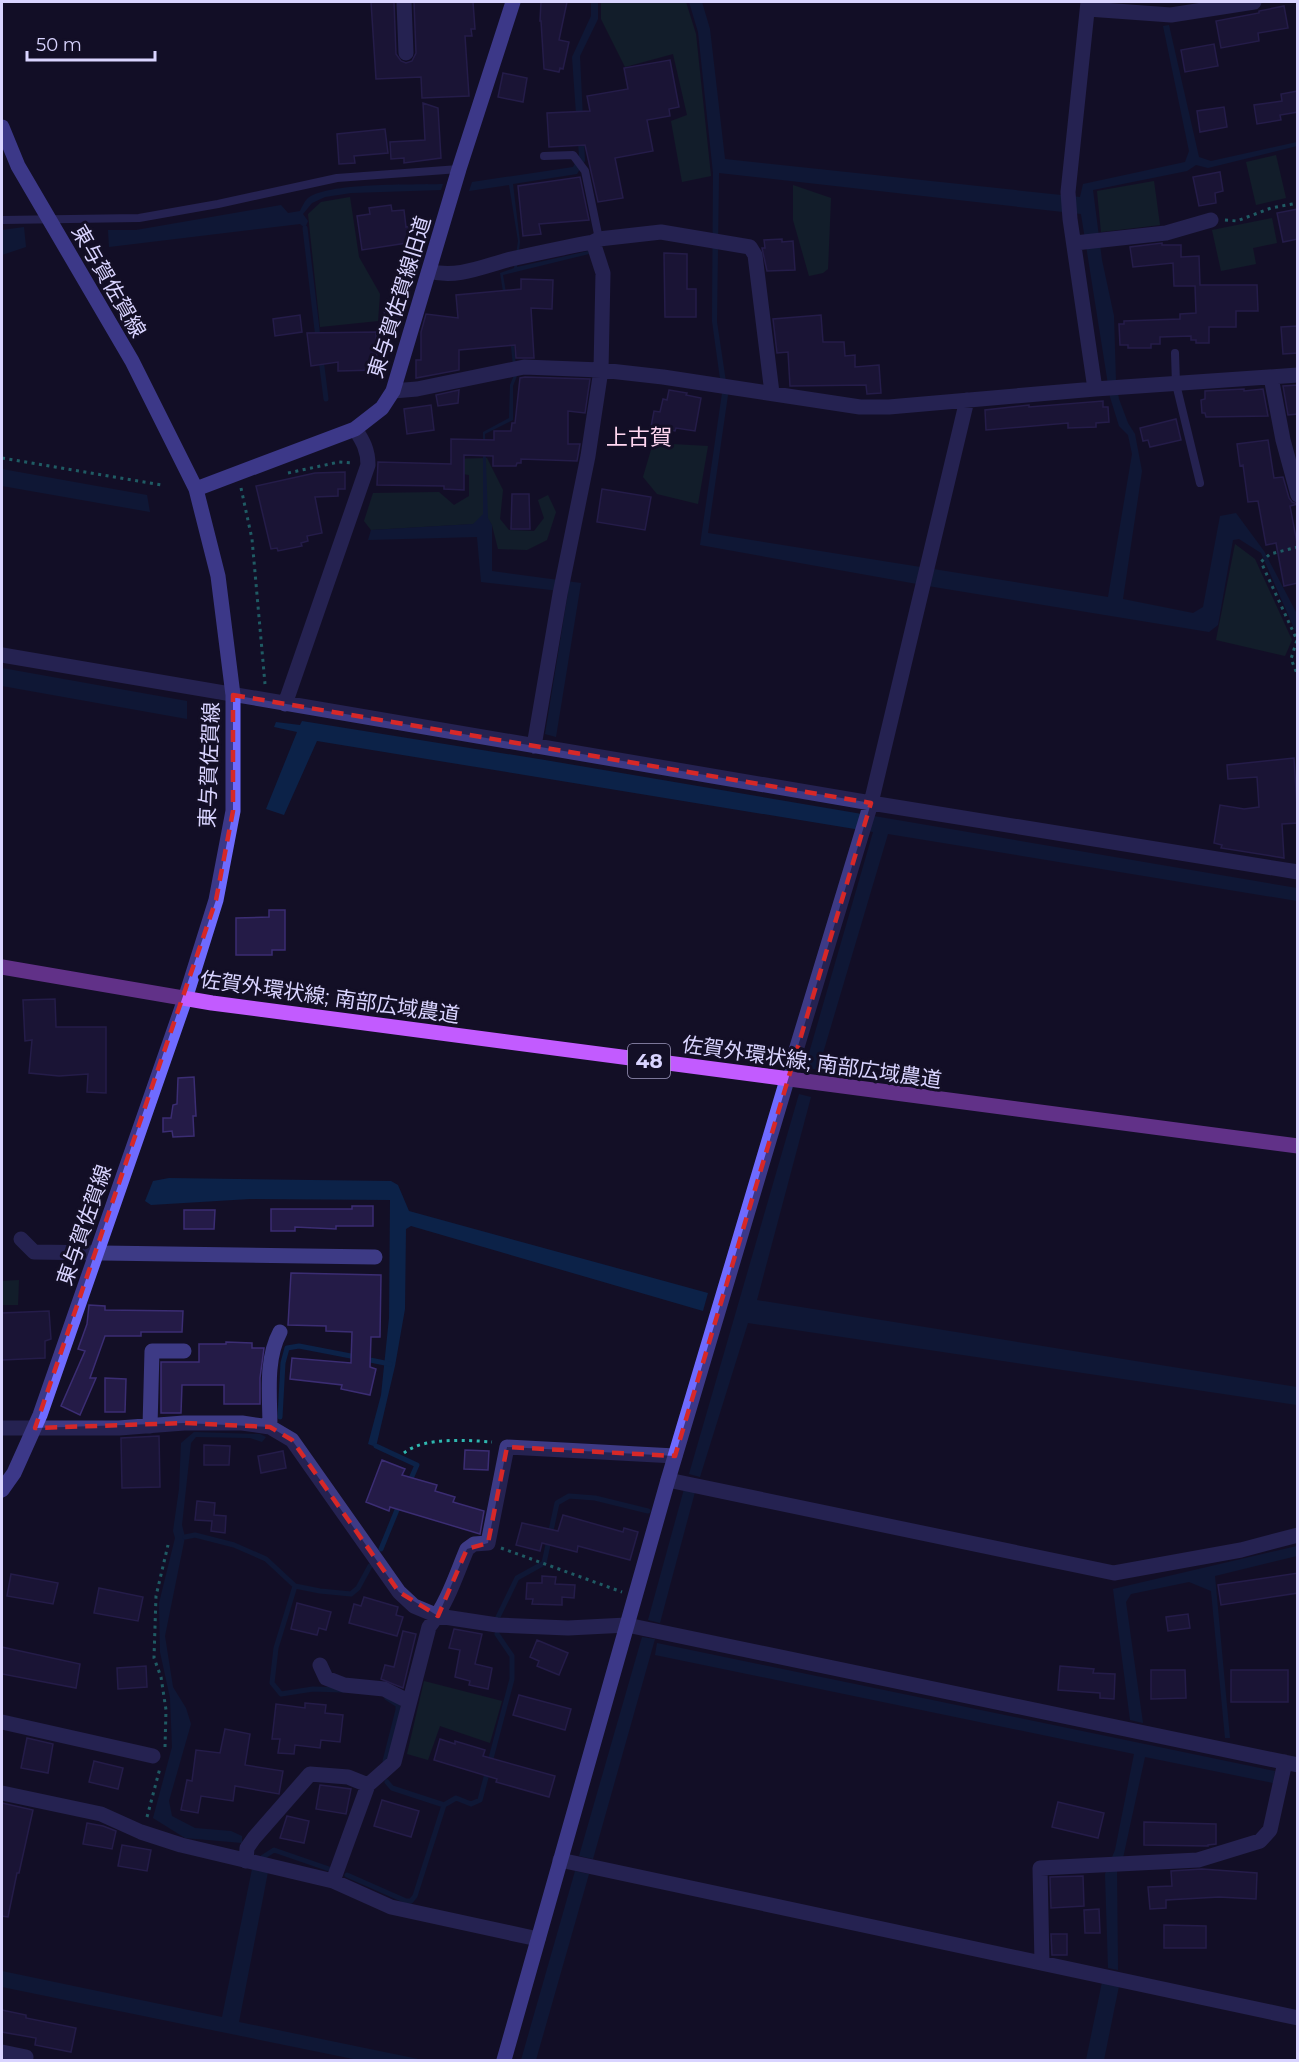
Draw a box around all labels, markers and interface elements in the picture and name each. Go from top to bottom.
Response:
scale bar [27,24,154,62]
text: 50 m [36,34,82,56]
street label: 東与賀佐賀線旧道 [362,213,436,381]
street label: 東与賀佐賀線 [67,220,151,342]
district label: 上古賀 [606,424,672,451]
street label: 東与賀佐賀線 [194,702,224,828]
street label: 佐賀外環状線; 南部広域農道 [199,966,461,1028]
street label: 佐賀外環状線; 南部広域農道 [681,1031,943,1093]
road number: 48 [628,1044,670,1078]
street label: 東与賀佐賀線 [52,1161,116,1289]

